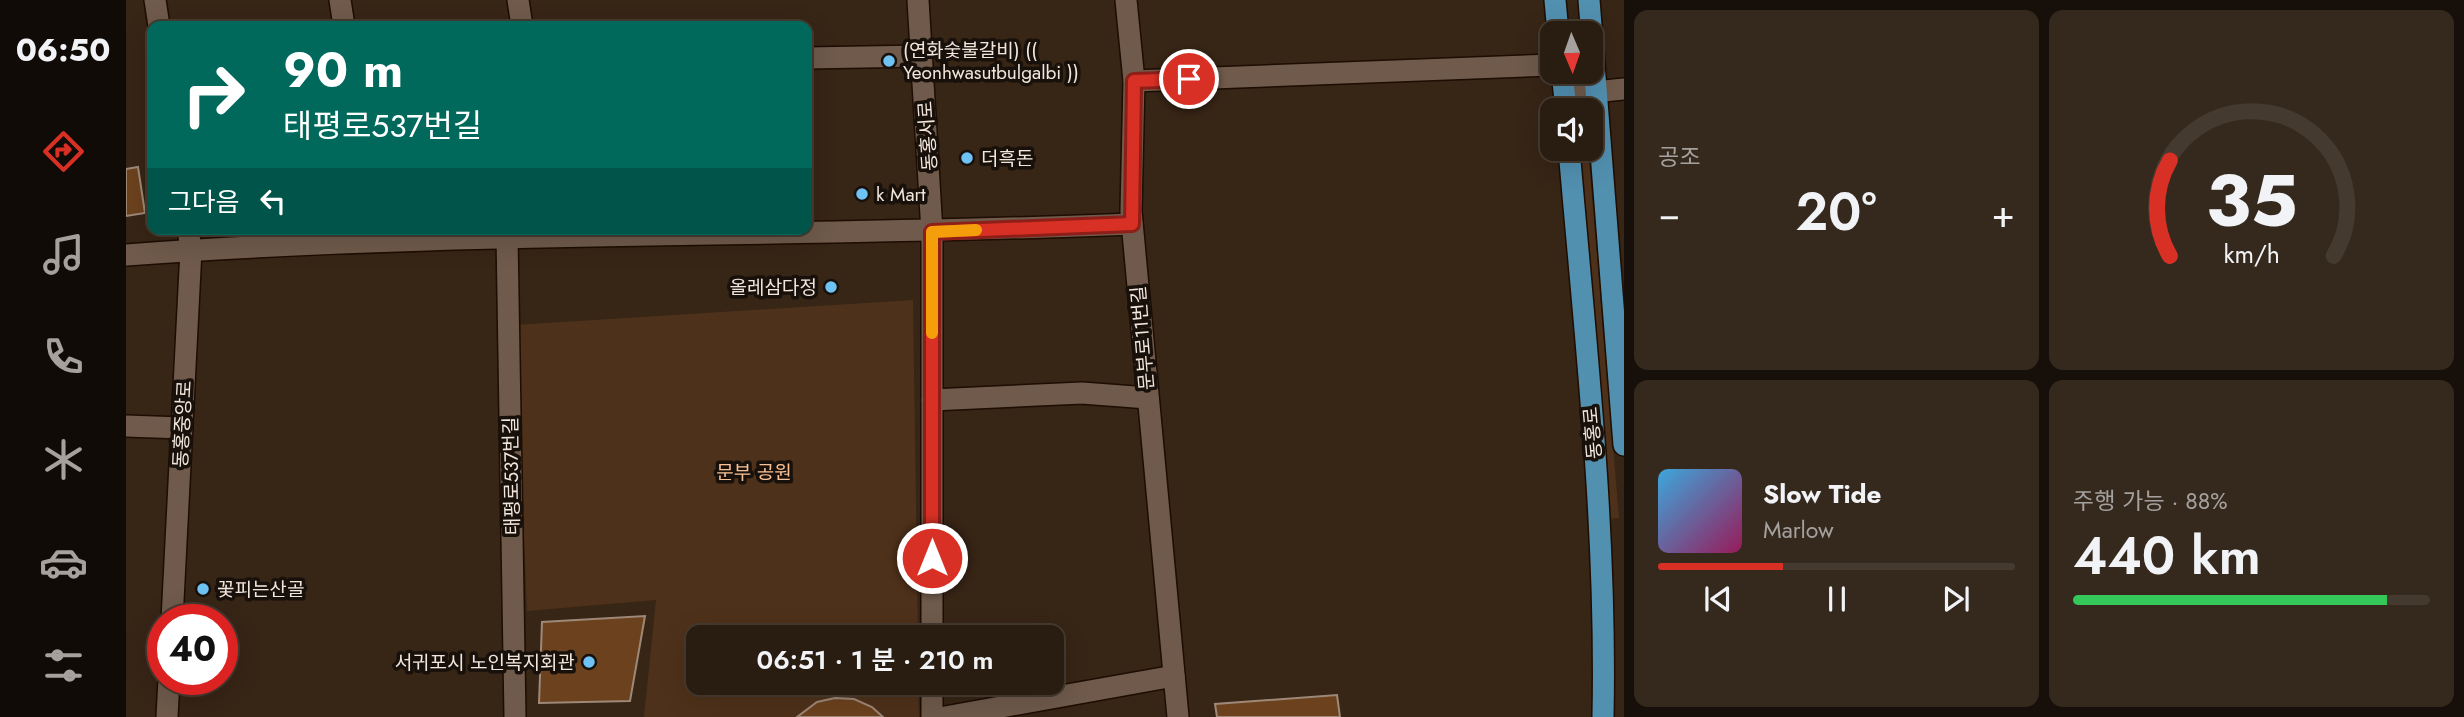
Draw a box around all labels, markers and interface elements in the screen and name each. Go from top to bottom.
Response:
north arrow [1540,21,1603,84]
map controls [1540,21,1603,161]
text: 06:50 [16,27,110,73]
text: 90 m [283,35,403,105]
place label: (연화숯불갈비) (( Yeonhwasutbulgalbi )) [903,37,1079,86]
icon: right [168,49,259,140]
pin [1159,49,1219,109]
marker: (연화숯불갈비) (( Yeonhwasutbulgalbi )) [881,53,897,69]
icon: arrive [1170,60,1208,98]
button: sound [1540,98,1603,161]
street label: 동홍서로 [912,100,943,172]
text: 태평로537번길 [283,103,482,149]
icon: directions [39,127,88,176]
text: 공조 [1658,140,1700,174]
place label: 더흑돈 [981,145,1033,172]
text: 35 [2205,148,2298,253]
marker: 더흑돈 [959,150,975,166]
text: 20° [1795,174,1877,250]
place label: k Mart [876,181,926,208]
icon: left [254,182,292,220]
text: 그다음 [168,183,240,221]
marker: k Mart [854,186,870,202]
text: − [1658,186,1680,241]
text: + [1992,186,2015,241]
icon: music [39,230,88,279]
text: km/h [2223,236,2280,272]
place label: 올레삼다정 [730,274,817,301]
marker: 올레삼다정 [823,279,839,295]
street label: 문부로11번길 [1124,285,1161,391]
icon: phone [39,332,88,381]
street label: 동홍중앙로 [167,380,198,468]
street label: 동홍로 [1577,406,1608,460]
street label: 태평로537번길 [497,417,526,535]
icon: climate [39,435,88,484]
park label: 문부 공원 [716,459,792,486]
text: Slow Tide [1763,475,1882,513]
text: 주행 가능 · 88% [2073,484,2228,518]
text: Marlow [1763,513,1834,547]
text: 440 km [2073,518,2261,594]
position arrow [895,521,969,595]
icon: car [39,538,88,587]
place label: 꽃피는산골 [217,576,304,603]
icon: previous [1699,580,1737,618]
icon: pause [1818,580,1856,618]
icon: next [1937,580,1975,618]
marker: 꽃피는산골 [195,581,211,597]
speed limit sign: 40 [147,604,238,695]
icon: filters [39,641,88,690]
text: 06:51 · 1 분 · 210 m [756,641,994,679]
place label: 서귀포시 노인복지회관 [394,649,575,676]
marker: 서귀포시 노인복지회관 [581,654,597,670]

